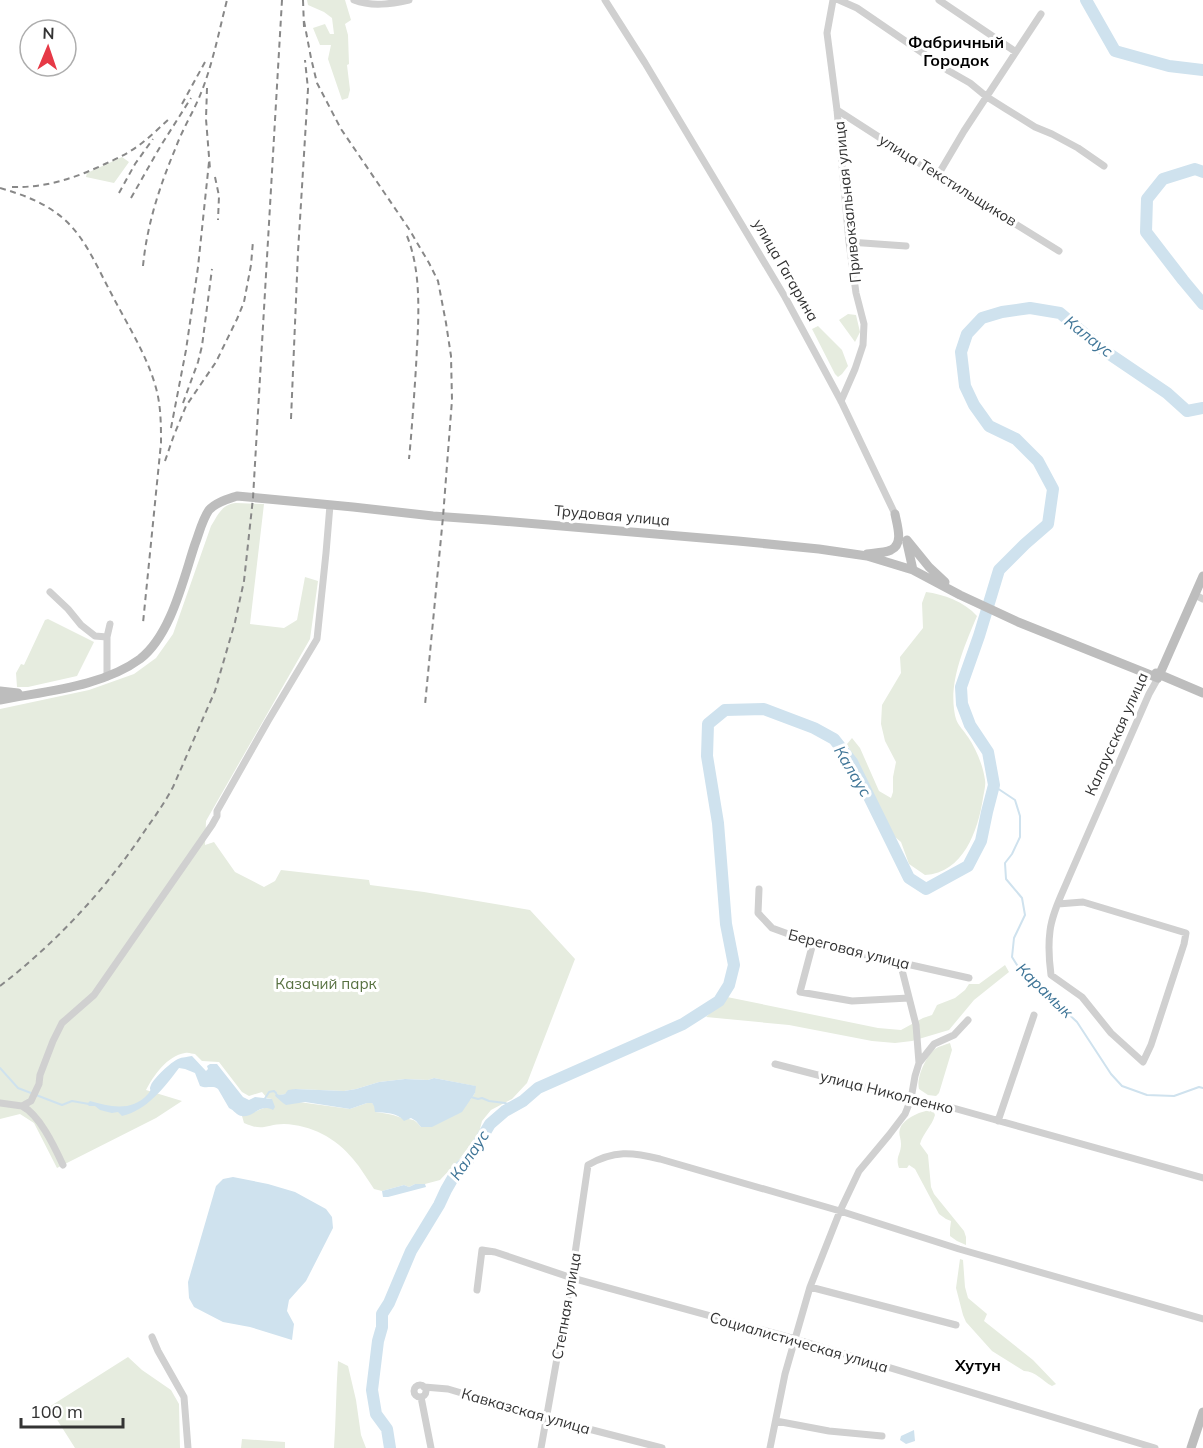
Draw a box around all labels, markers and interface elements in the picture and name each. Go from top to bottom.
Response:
north arrow [18,18,78,78]
text: N [42,23,55,43]
district label: Фабричный Городок [908,32,1004,70]
street label: Привокзальная улица [829,120,865,284]
street label: улица Текстильщиков [876,130,1020,230]
street label: улица Гагарина [749,215,823,325]
water label: Калаус [1061,311,1117,361]
street label: Трудовая улица [553,500,671,530]
street label: Калаусская улица [1080,669,1152,799]
water label: Калаус [830,742,876,800]
street label: Береговая улица [786,925,912,973]
water label: Карамык [1012,958,1078,1022]
park label: Казачий парк [275,974,378,993]
street label: улица Николаенко [818,1066,956,1118]
water label: Калаус [445,1126,493,1184]
street label: Степная улица [547,1251,585,1361]
street label: Социалистическая улица [708,1307,890,1377]
district label: Хутун [954,1355,1001,1375]
street label: Кавказская улица [460,1384,592,1438]
scale bar [21,1391,123,1429]
text: 100 m [30,1400,83,1423]

